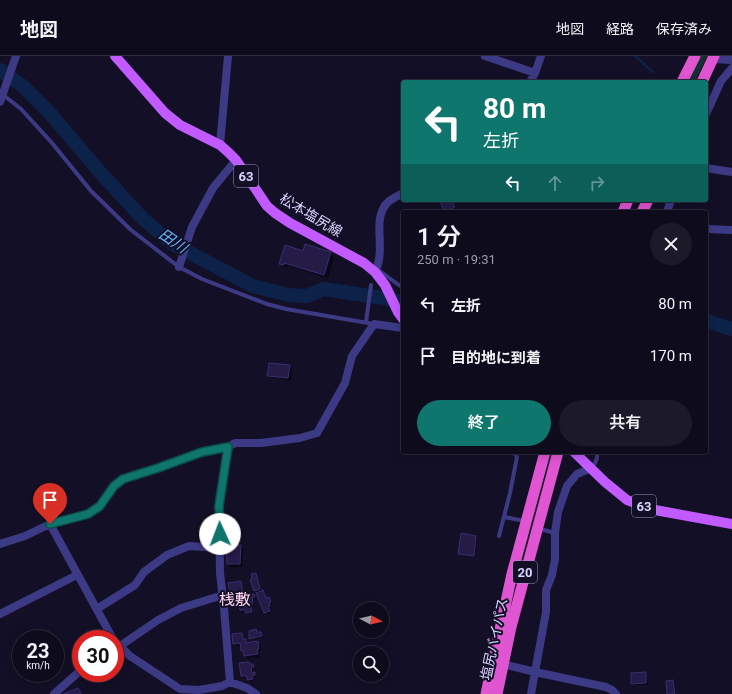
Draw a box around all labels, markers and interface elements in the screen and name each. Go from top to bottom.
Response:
text: 地図 [20,18,58,41]
text: 地図 [556,21,584,37]
text: 経路 [606,21,634,37]
text: 保存済み [656,21,712,37]
text: 80 m [483,92,546,125]
icon: left [417,96,469,148]
text: 左折 [483,130,519,151]
road number: 63 [234,165,258,187]
icon: left [502,172,524,194]
icon: ahead [544,172,566,194]
icon: right [586,172,608,194]
street label: 松本塩尻線 [277,190,345,240]
text: 1 分 [417,223,461,251]
button: close [650,223,692,265]
water label: 田川 [156,225,192,258]
text: 250 m · 19:31 [417,252,496,267]
icon: left [417,293,439,315]
text: 80 m [658,295,692,313]
text: 左折 [451,297,481,315]
icon: arrive [417,345,439,367]
text: 170 m [650,347,692,365]
text: 目的地に到着 [451,349,541,367]
button: 終了 [417,400,551,446]
button: 共有 [559,400,692,446]
pin [33,483,67,524]
icon: arrive [39,489,61,511]
road number: 63 [632,495,656,517]
position arrow [199,513,241,555]
road number: 20 [513,561,537,583]
district label: 桟敷 [219,590,251,609]
street label: 塩尻バイパス [477,596,511,682]
north arrow [353,602,389,638]
map controls [353,602,389,682]
speed limit sign: 30 [72,630,124,682]
text: 23 [27,639,49,663]
button: search [353,646,389,682]
text: km/h [26,660,50,671]

